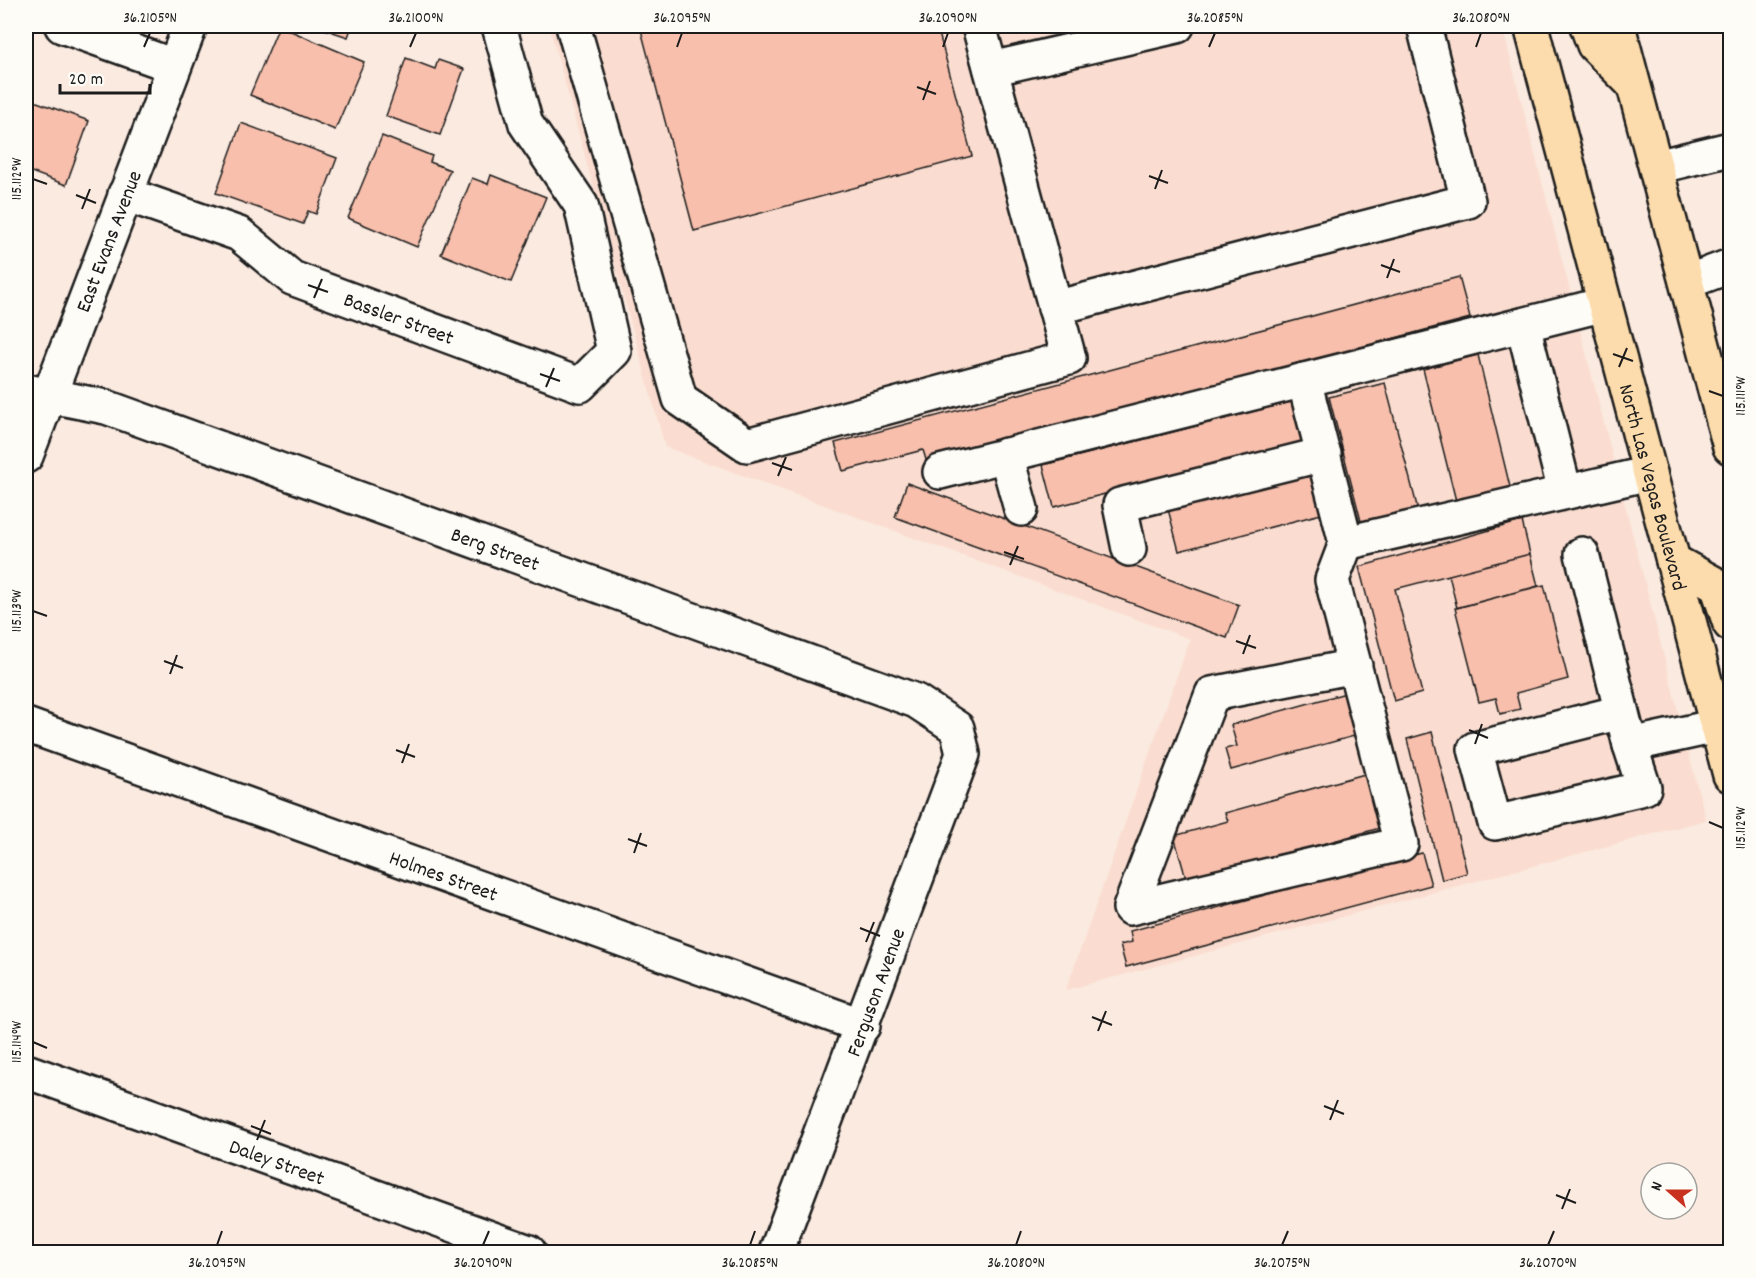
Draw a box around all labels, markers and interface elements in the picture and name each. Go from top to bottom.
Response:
text: 36.2105°N [123,8,177,30]
text: 36.2100°N [389,8,443,30]
text: 36.2095°N [653,8,711,30]
text: 36.2090°N [919,8,977,30]
text: 36.2085°N [1187,8,1243,30]
text: 36.2080°N [1452,8,1510,30]
scale bar [60,57,150,95]
text: 20 m [69,68,103,93]
text: 115.112°W [7,157,29,200]
street label: East Evans Avenue [70,167,151,318]
street label: Bassler Street [339,286,458,355]
text: 115.111°W [1731,376,1753,416]
street label: North Las Vegas Boulevard [1609,381,1692,594]
street label: Berg Street [446,521,543,581]
text: 115.113°W [7,589,29,632]
text: 115.112°W [1731,806,1753,849]
street label: Holmes Street [384,845,502,911]
street label: Ferguson Avenue [841,925,915,1061]
text: 115.114°W [7,1021,29,1063]
street label: Daley Street [224,1133,328,1195]
north arrow [1639,1161,1699,1221]
text: N [1645,1179,1670,1194]
text: 36.2095°N [188,1253,246,1275]
text: 36.2090°N [454,1253,512,1275]
text: 36.2085°N [722,1253,778,1275]
text: 36.2080°N [987,1253,1045,1275]
text: 36.2075°N [1254,1253,1310,1275]
text: 36.2070°N [1519,1253,1577,1275]

